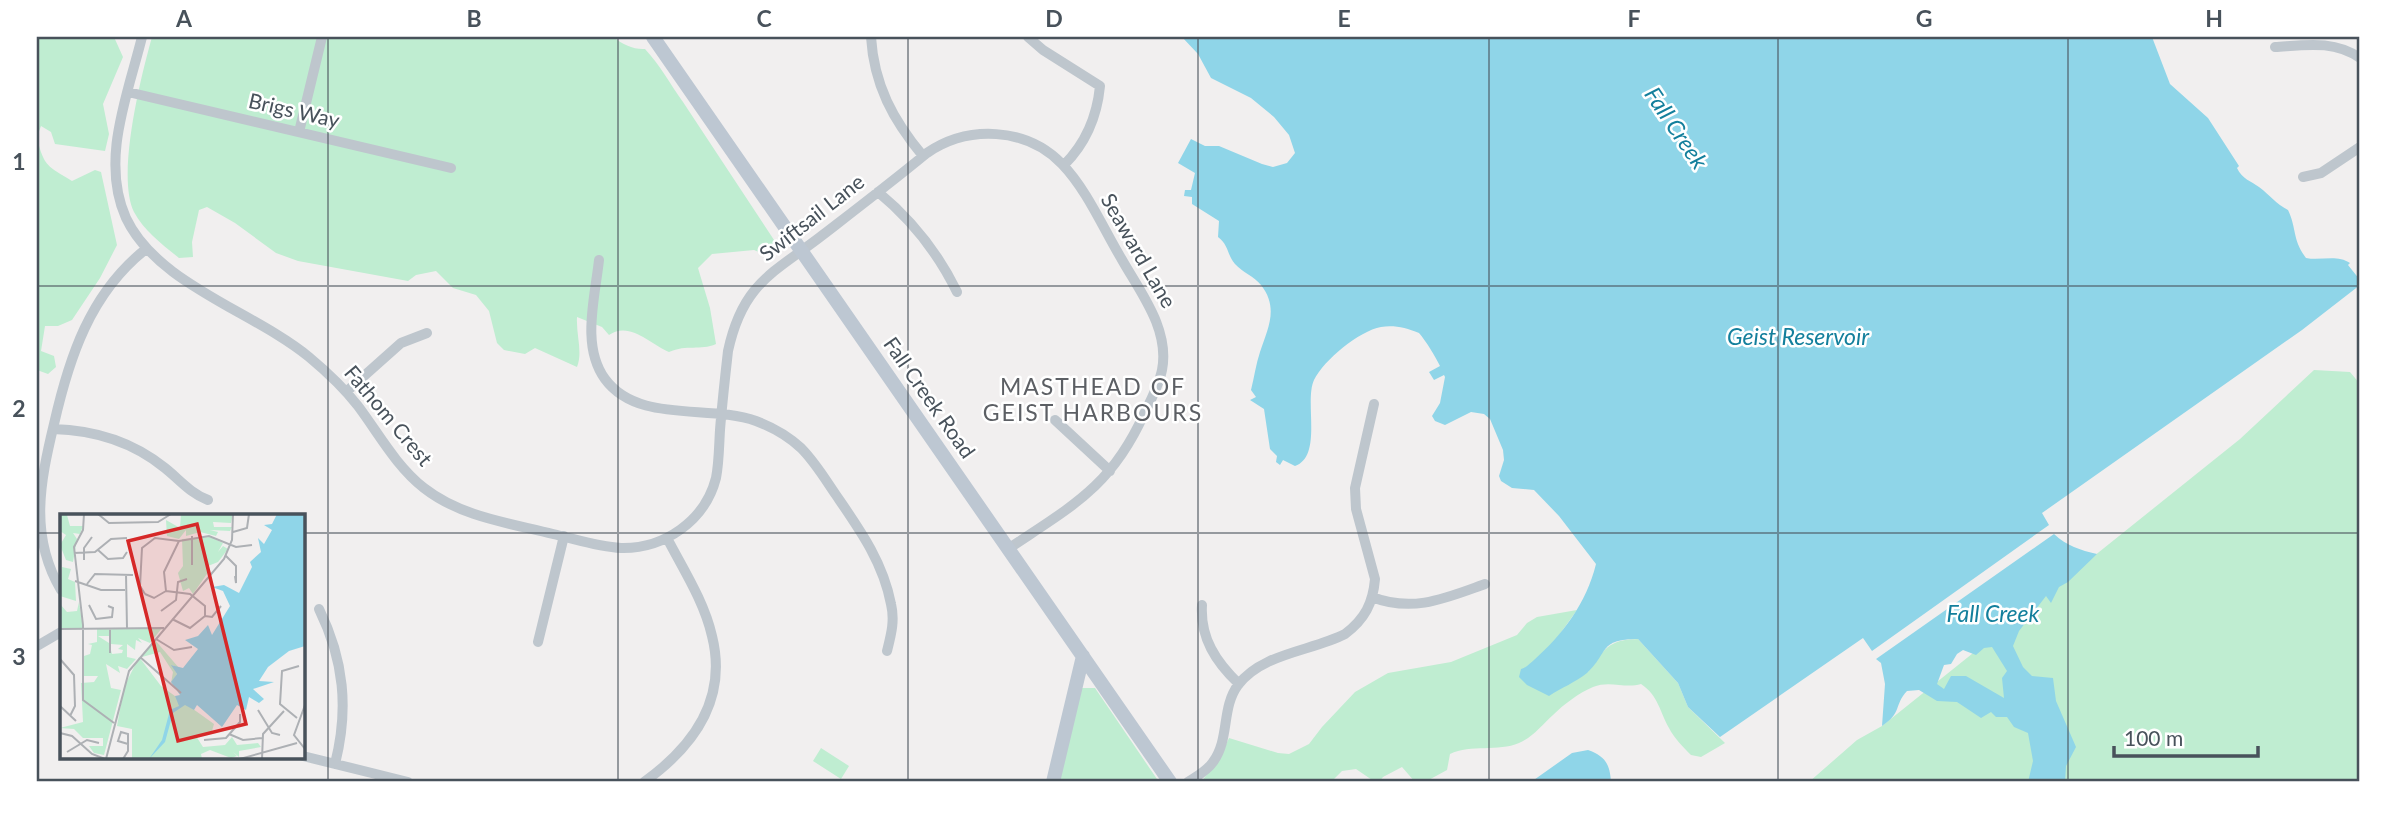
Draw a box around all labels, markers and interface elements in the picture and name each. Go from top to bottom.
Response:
text: A [175,4,193,32]
text: B [466,4,482,32]
text: C [756,4,772,32]
text: D [1045,4,1063,32]
text: E [1337,4,1351,32]
text: F [1627,4,1641,32]
text: G [1916,4,1932,32]
text: H [2205,4,2223,32]
water label: Fall Creek [1639,81,1715,175]
street label: Brigs Way [246,87,342,132]
text: 1 [12,147,26,175]
street label: Swiftsail Lane [754,168,868,265]
street label: Seaward Lane [1096,189,1182,312]
water label: Geist Reservoir [1727,322,1870,350]
street label: Fall Creek Road [879,332,981,463]
street label: Fathom Crest [340,360,439,471]
district label: MASTHEAD OF GEIST HARBOURS [983,372,1203,426]
text: 2 [12,394,26,422]
inset map [60,514,304,760]
water label: Fall Creek [1947,599,2041,627]
text: 3 [12,642,26,670]
scale bar [2114,714,2257,758]
text: 100 m [2124,725,2183,750]

